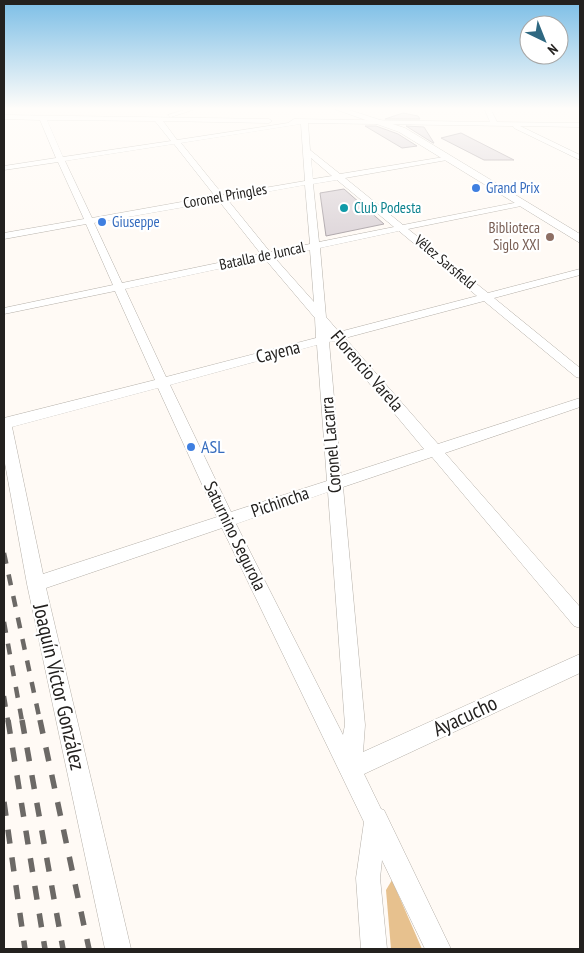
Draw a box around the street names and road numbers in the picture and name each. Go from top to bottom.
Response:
street label: Coronel Pringles [182,179,268,212]
street label: Vélez Sarsfield [410,230,480,293]
street label: Batalla de Juncal [217,237,307,274]
street label: Florencio Varela [326,326,409,416]
street label: Cayena [254,335,302,368]
street label: Coronel Lacarra [315,396,346,494]
street label: Saturnino Segurola [199,477,272,594]
street label: Pichincha [248,481,312,522]
street label: Joaquín Víctor González [27,600,92,773]
street label: Ayacucho [428,689,501,742]

